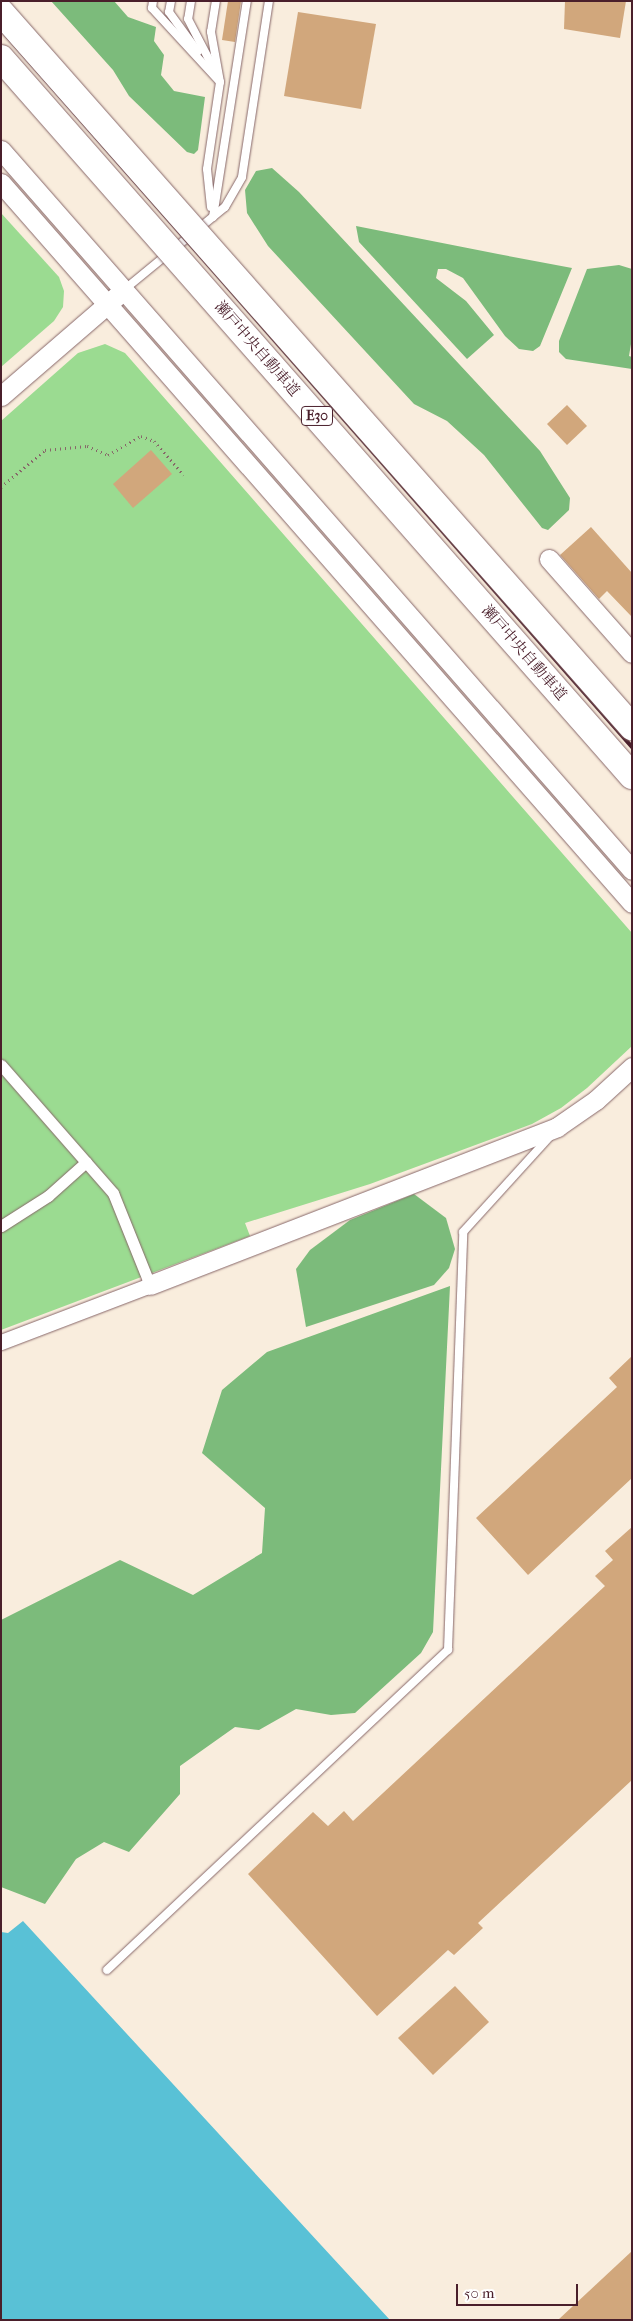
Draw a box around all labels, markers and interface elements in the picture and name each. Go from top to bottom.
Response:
street label: 瀬戸中央自動車道 [211,298,303,400]
road number: E30 [301,404,333,428]
street label: 瀬戸中央自動車道 [478,602,570,704]
scale bar [458,2274,580,2306]
text: 50 m [464,2284,494,2302]

